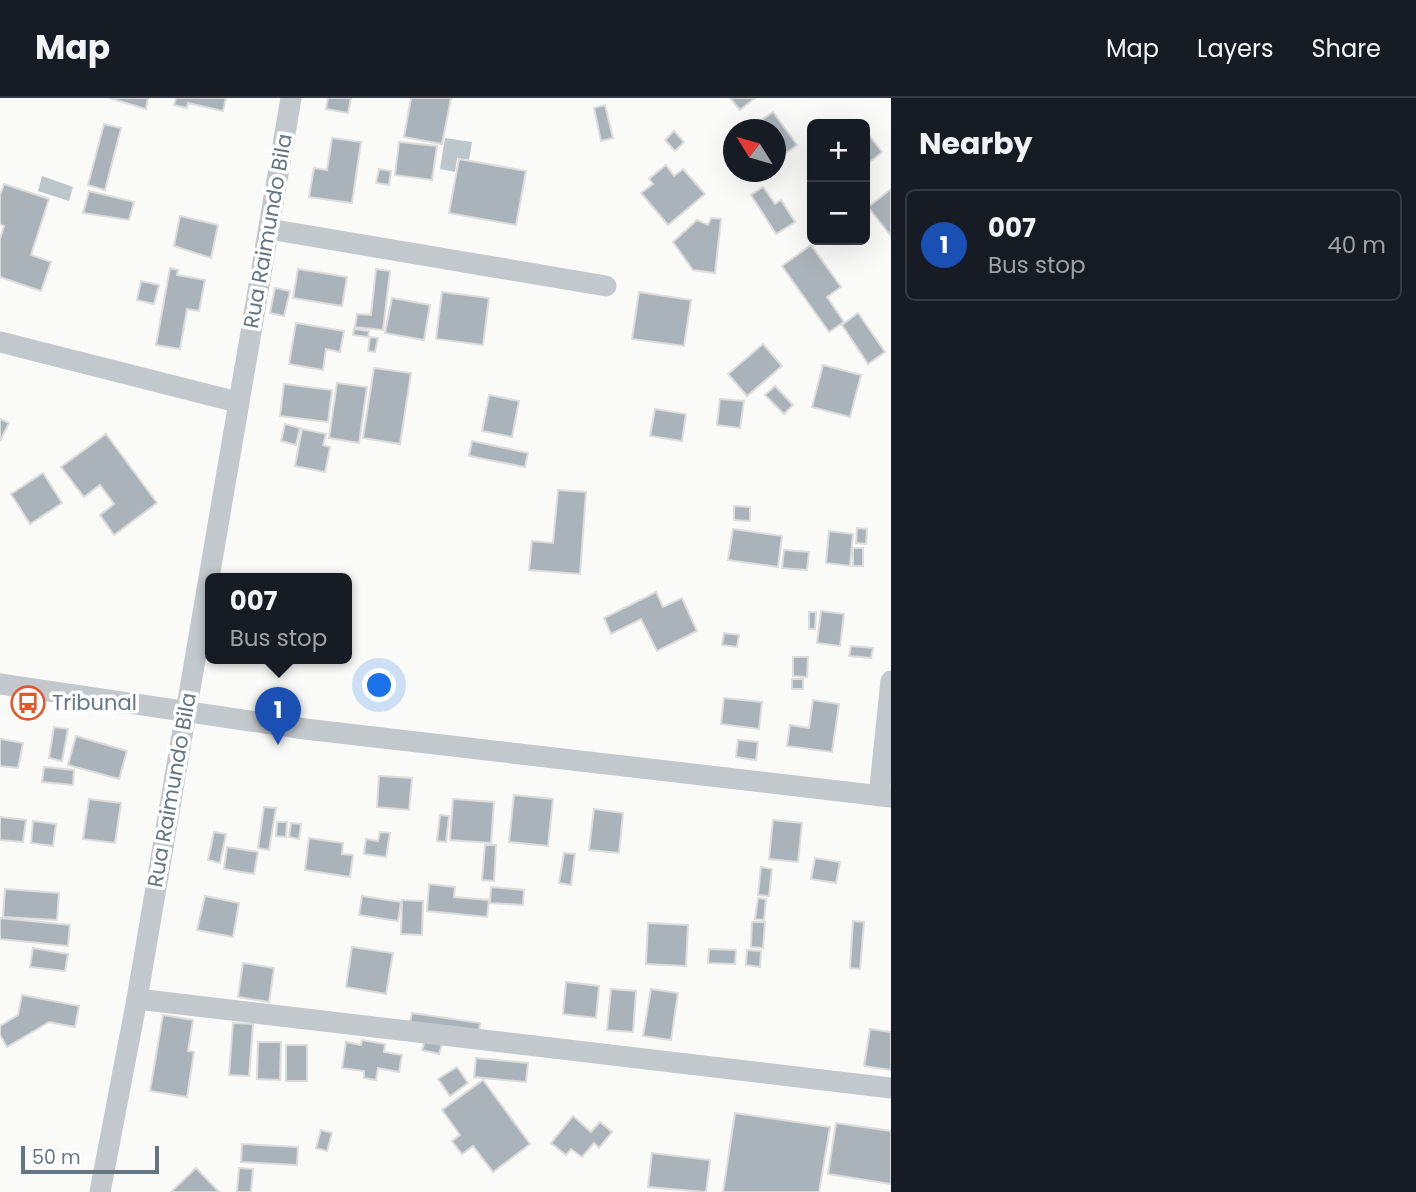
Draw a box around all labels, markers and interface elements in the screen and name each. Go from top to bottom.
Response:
text: Map [35,24,110,71]
text: Map [1106,32,1159,65]
text: Layers [1197,32,1273,65]
text: Share [1311,32,1381,65]
north arrow [723,119,786,182]
map controls [807,119,870,245]
button: + [807,119,870,182]
text: Nearby [919,122,1033,165]
street label: Rua Raimundo Bila [236,131,299,331]
button: − [807,182,870,245]
text: 007 [988,210,1036,246]
text: 1 [940,229,948,261]
text: 40 m [1327,229,1386,261]
text: Bus stop [988,249,1086,281]
popup [205,573,352,664]
text: 007 [230,583,278,619]
text: Bus stop [230,622,327,654]
your location [362,668,396,702]
bus stop icon: Tribunal [9,684,47,722]
pin: 1 [255,687,301,745]
place label: Tribunal [52,688,137,717]
street label: Rua Raimundo Bila [140,690,203,890]
scale bar [21,1143,159,1175]
text: 50 m [32,1144,81,1171]

